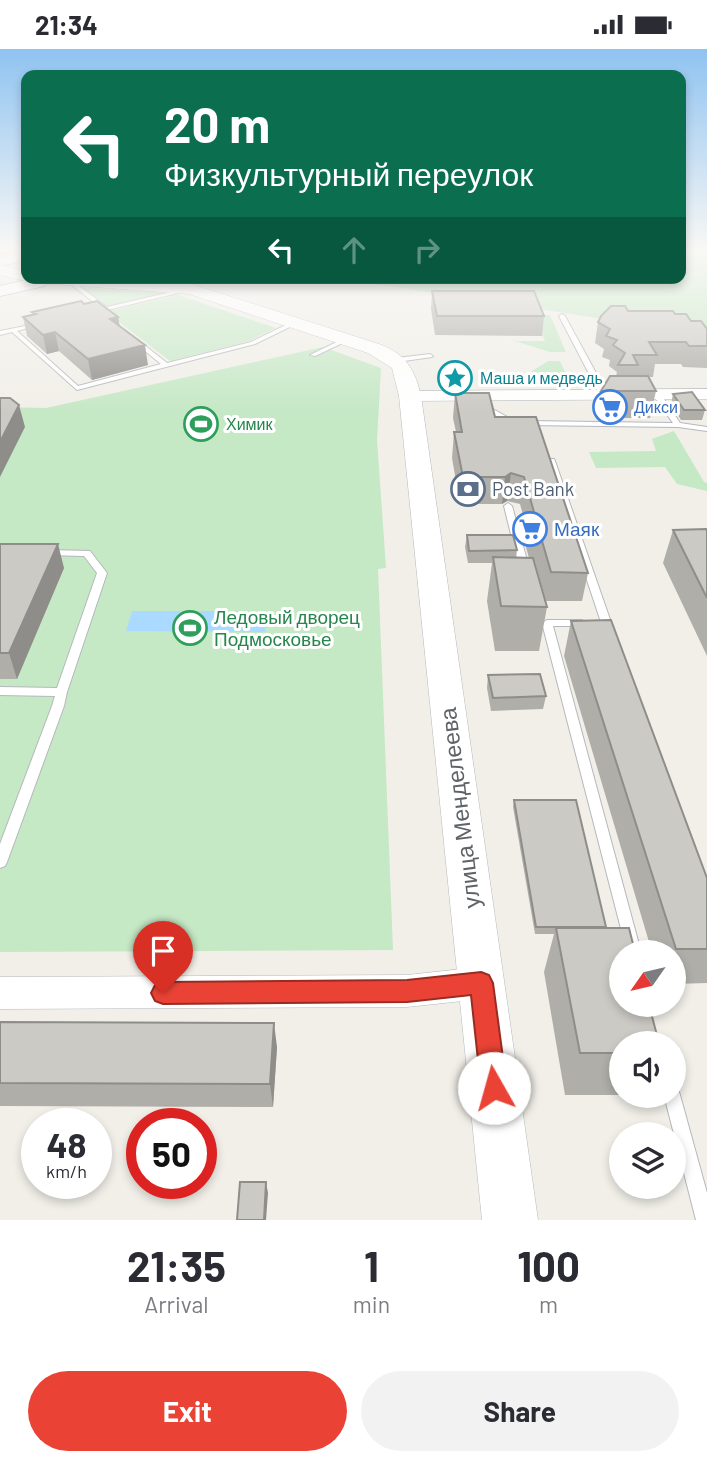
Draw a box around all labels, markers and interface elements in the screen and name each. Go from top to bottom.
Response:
text: 21:34 [35,9,98,40]
text: 20 m [164,94,270,153]
icon: left [49,98,140,189]
text: Физкультурный переулок [164,154,533,192]
icon: left [262,231,300,269]
icon: ahead [335,231,373,269]
icon: right [408,231,446,269]
place icon: Маша и медведь [436,359,474,397]
place label: Маша и медведь [480,368,603,387]
supermarket icon: Дикси [591,388,629,426]
place label: Дикси [634,397,678,416]
sports icon: Химик [182,405,220,443]
place label: Химик [226,414,274,433]
bank icon: Post Bank [449,470,487,508]
place label: Post Bank [492,477,574,500]
supermarket icon: Маяк [511,510,549,548]
place label: Маяк [554,517,600,540]
place label: Ледовый дворец Подмосковье [214,605,360,650]
sports icon: Ледовый дворец Подмосковье [171,609,209,647]
street label: улица Менделеева [433,706,485,910]
pin [133,921,193,993]
icon: arrive [144,932,182,970]
north arrow [609,940,686,1017]
map controls [609,940,686,1199]
button: sound [609,1031,686,1108]
position arrow [457,1051,531,1125]
speed limit sign: 50 [126,1108,217,1199]
button: layers [609,1122,686,1199]
text: 48 [46,1123,87,1165]
text: km/h [46,1160,87,1182]
text: 21:35 [127,1240,226,1290]
text: 1 [364,1240,379,1290]
text: 100 [517,1240,580,1290]
text: Arrival [144,1290,209,1318]
text: min [353,1290,390,1318]
text: m [539,1290,558,1318]
button: Exit [28,1371,347,1451]
button: Share [361,1371,679,1451]

